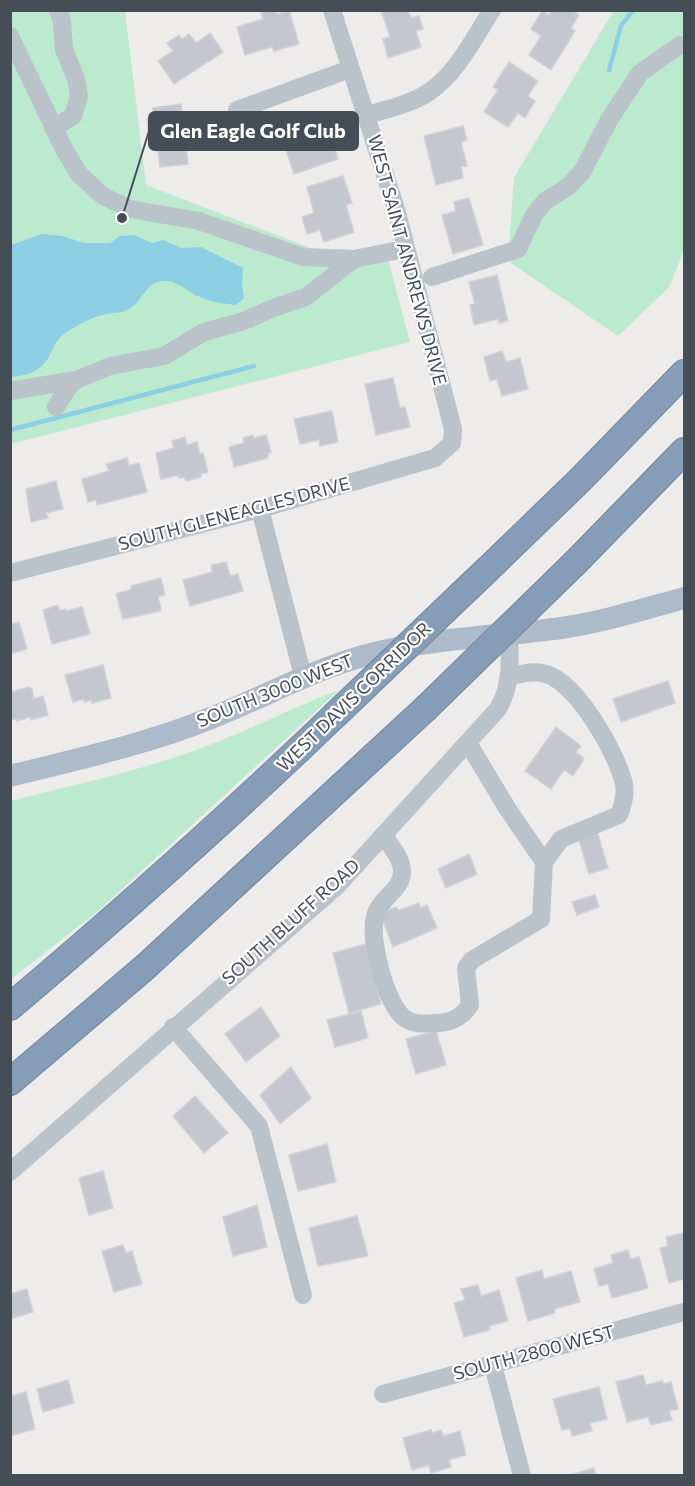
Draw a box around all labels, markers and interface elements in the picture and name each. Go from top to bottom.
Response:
callout: Glen Eagle Golf Club [149,112,358,150]
text: Glen Eagle Golf Club [160,118,346,142]
street label: WEST SAINT ANDREWS DRIVE [364,132,452,387]
street label: SOUTH GLENEAGLES DRIVE [116,472,352,555]
street label: WEST DAVIS CORRIDOR [272,617,435,776]
street label: SOUTH 3000 WEST [193,649,356,732]
street label: SOUTH BLUFF ROAD [217,854,364,989]
street label: SOUTH 2800 WEST [451,1320,617,1384]

